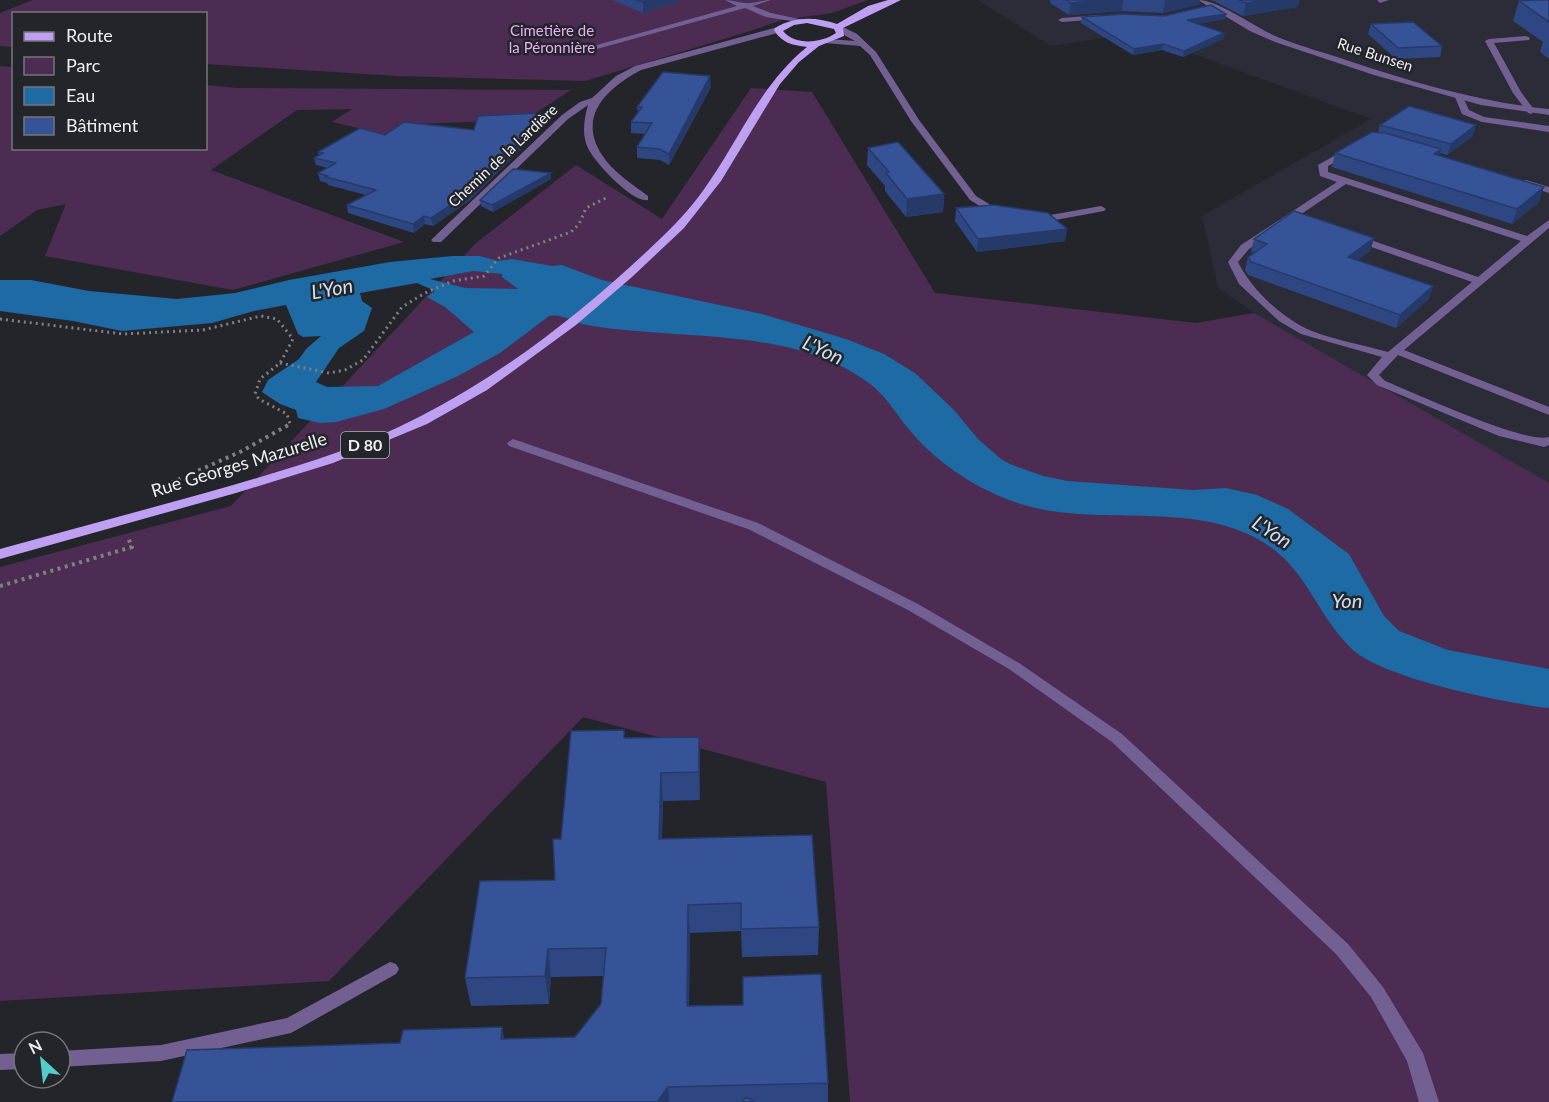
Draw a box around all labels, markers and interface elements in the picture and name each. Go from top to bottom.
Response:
legend [12,12,207,150]
park label: Cimetière de la Péronnière [509,21,595,56]
text: Route [66,24,113,46]
street label: Rue Bunsen [1335,33,1415,75]
text: Parc [66,54,101,76]
text: Eau [66,84,95,106]
street label: Chemin de la Lardière [444,100,561,211]
text: Bâtiment [66,114,139,136]
water label: L'Yon [309,273,355,303]
water label: L'Yon [799,329,848,369]
street label: Rue Georges Mazurelle [148,427,329,501]
road number: D 80 [341,432,389,458]
water label: L'Yon [1248,510,1297,553]
water label: Yon [1332,588,1362,612]
north arrow [12,1030,72,1090]
text: N [25,1035,45,1057]

